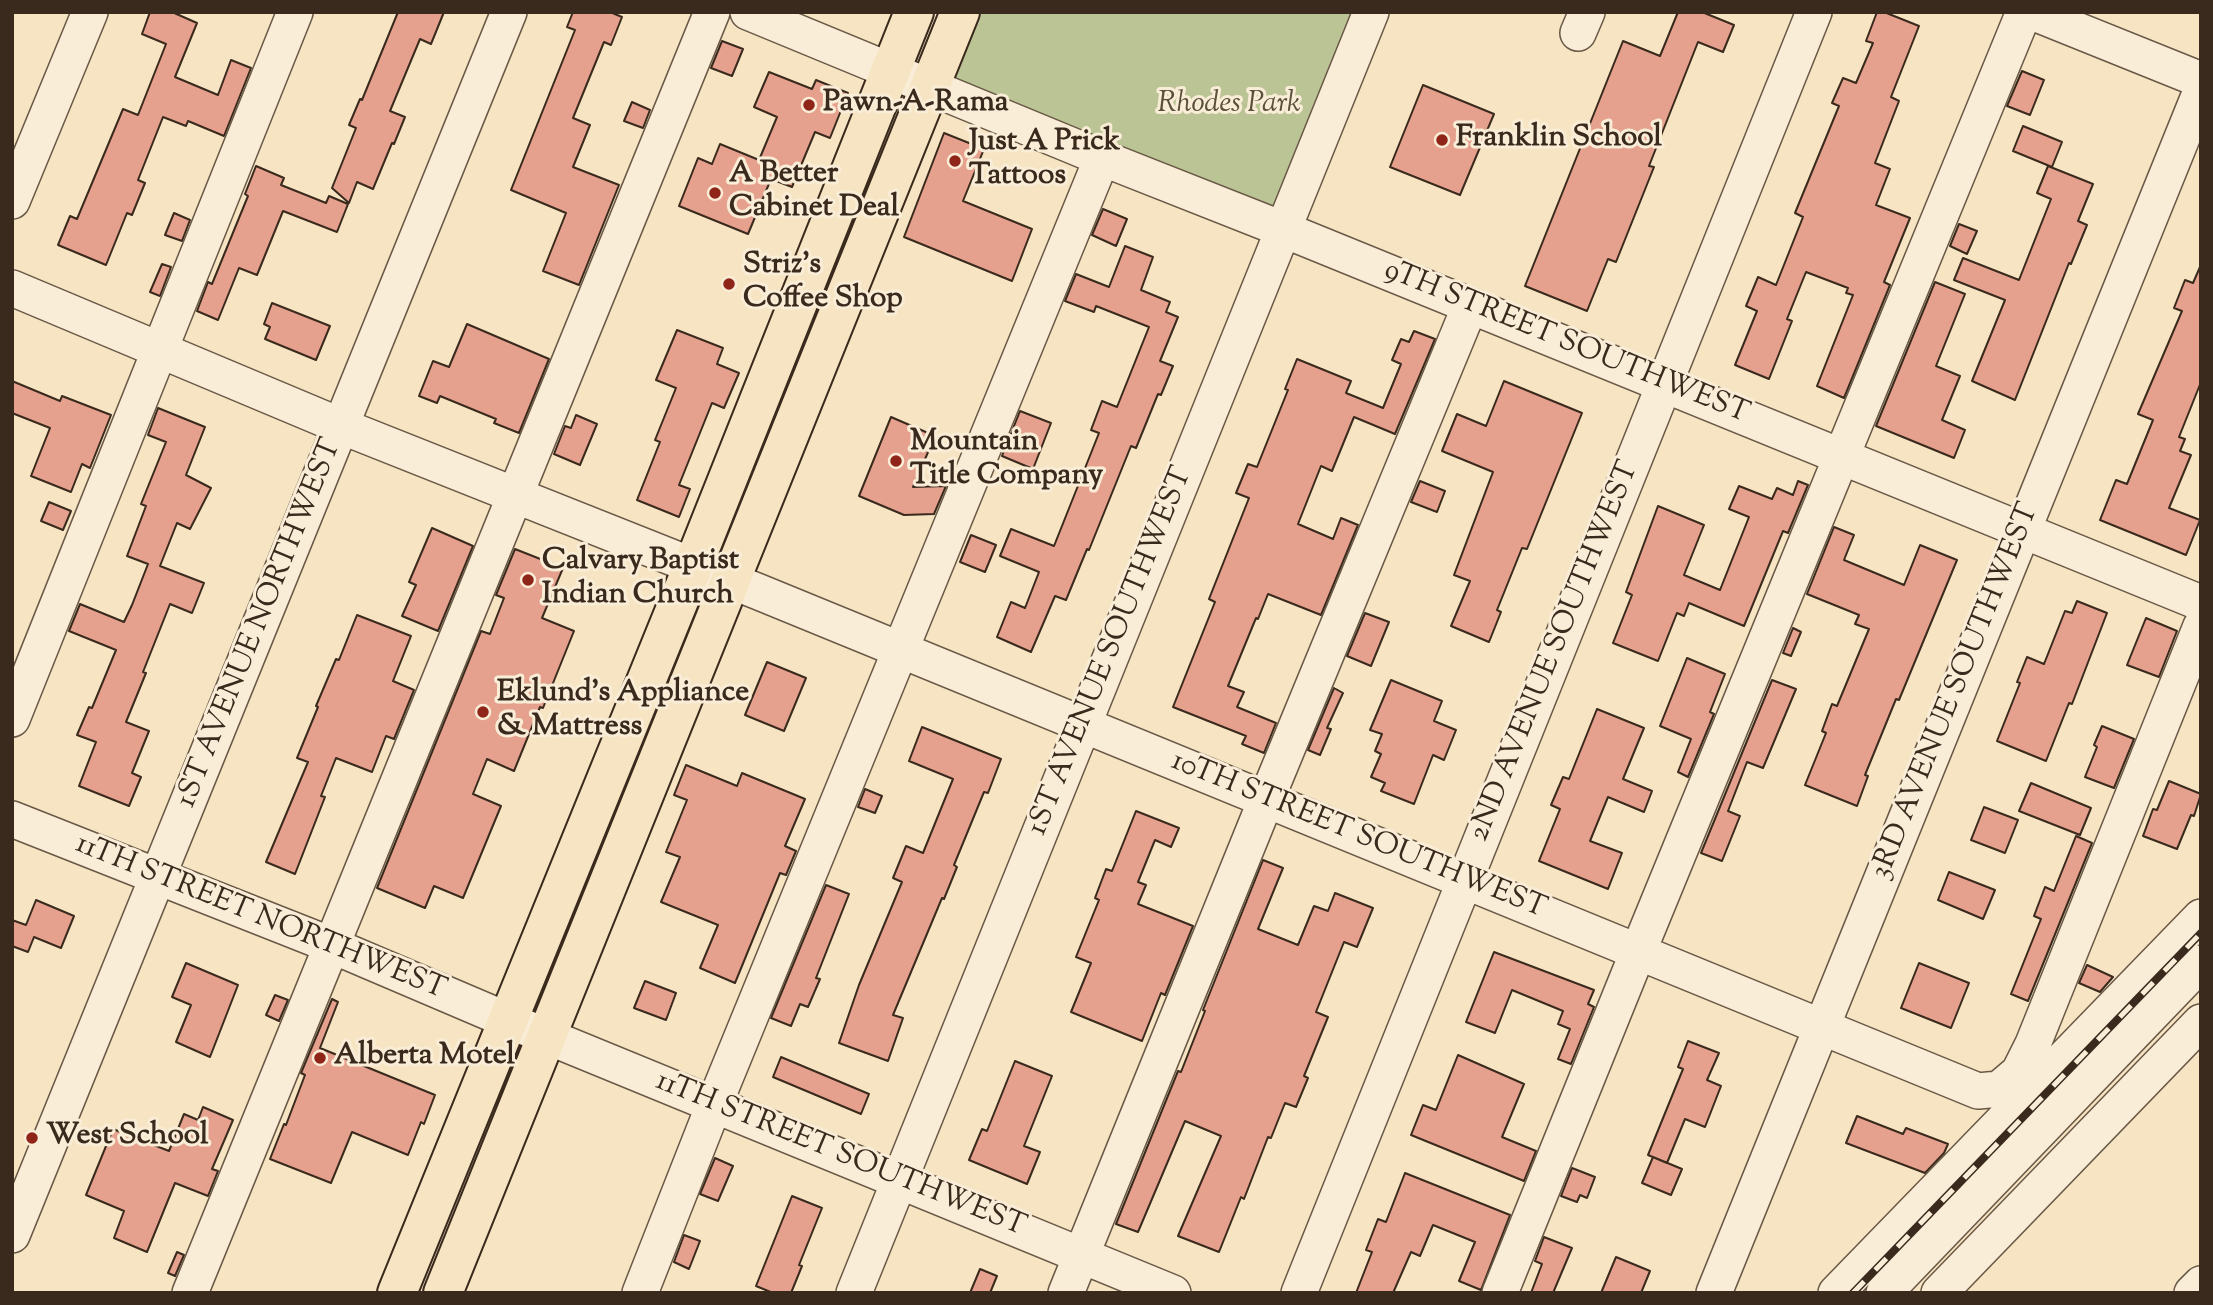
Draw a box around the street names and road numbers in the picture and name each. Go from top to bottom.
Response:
street label: 9TH STREET SOUTHWEST [1378,254,1754,434]
street label: 1ST AVENUE NORTHWEST [170,434,352,814]
street label: 2ND AVENUE SOUTHWEST [1463,457,1649,847]
street label: 1ST AVENUE SOUTHWEST [1022,463,1202,841]
street label: 3RD AVENUE SOUTHWEST [1865,499,2049,885]
street label: 10TH STREET SOUTHWEST [1165,745,1551,929]
street label: 11TH STREET NORTHWEST [69,828,451,1010]
street label: 11TH STREET SOUTHWEST [650,1065,1030,1247]

